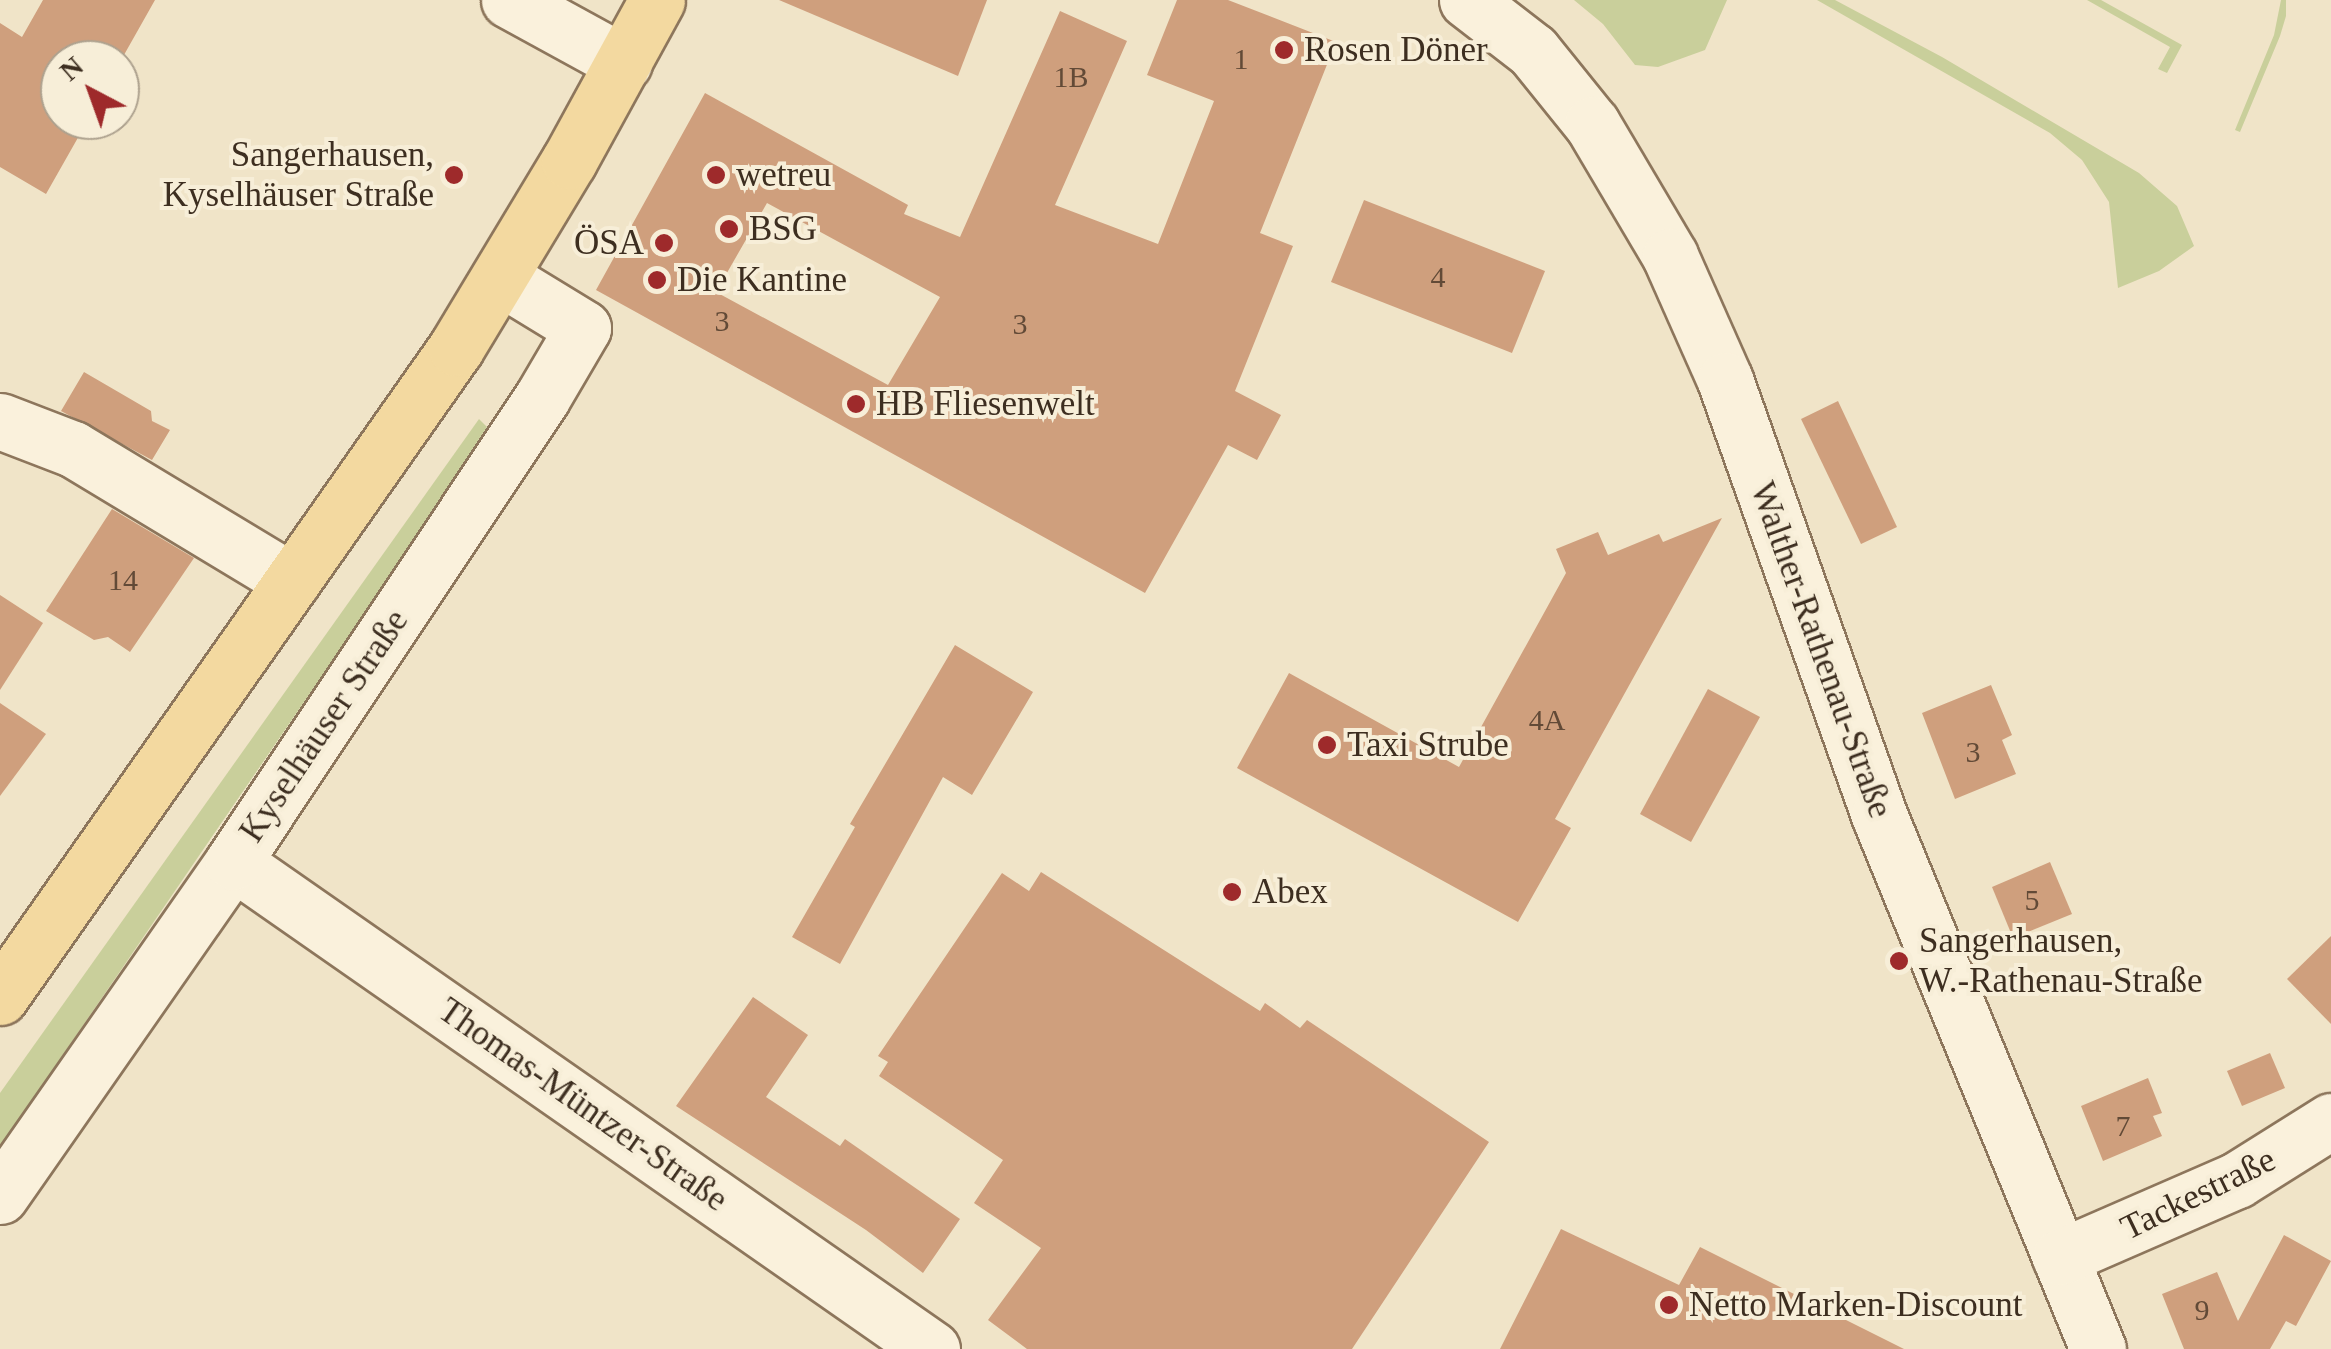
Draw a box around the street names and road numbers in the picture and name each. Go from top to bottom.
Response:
street label: Walther-Rathenau-Straße [1741,476,1901,824]
street label: Kyselhäuser Straße [231,602,417,850]
street label: Thomas-Müntzer-Straße [430,989,736,1221]
street label: Tackestraße [2114,1139,2282,1249]

